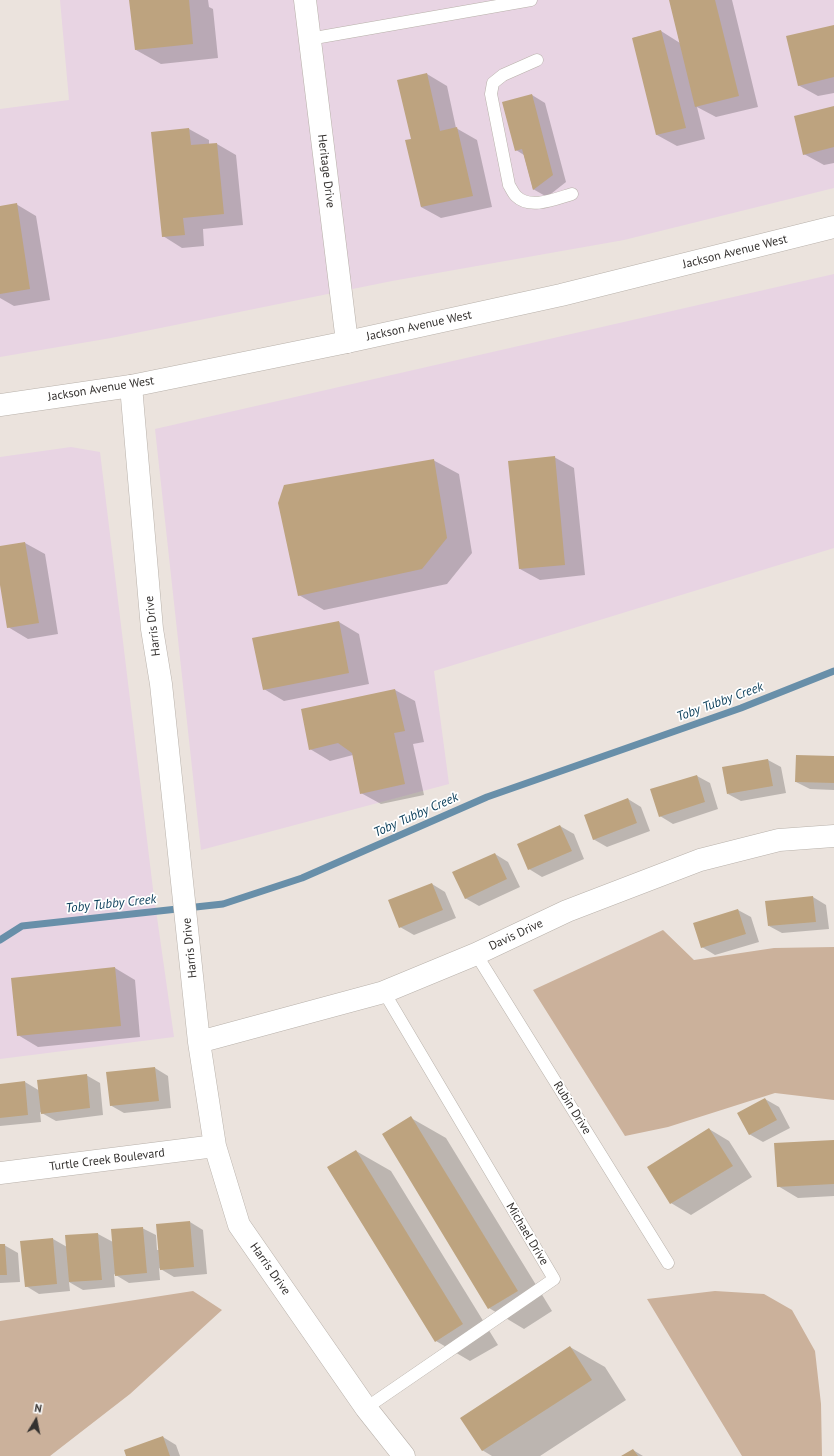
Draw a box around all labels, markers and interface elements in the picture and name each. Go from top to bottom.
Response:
street label: Heritage Drive [314,133,338,209]
street label: Jackson Avenue West [681,232,789,272]
street label: Jackson Avenue West [365,308,473,344]
street label: Jackson Avenue West [47,374,155,404]
street label: Harris Drive [142,595,164,657]
water label: Toby Tubby Creek [675,679,765,725]
water label: Toby Tubby Creek [371,789,461,841]
water label: Toby Tubby Creek [65,891,157,917]
street label: Davis Drive [487,916,545,954]
street label: Harris Drive [180,917,200,979]
street label: Rubin Drive [550,1079,594,1137]
street label: Turtle Creek Boulevard [48,1146,166,1174]
street label: Michael Drive [503,1200,551,1268]
street label: Harris Drive [247,1240,293,1298]
north arrow [16,1400,56,1440]
text: N [33,1401,43,1416]

